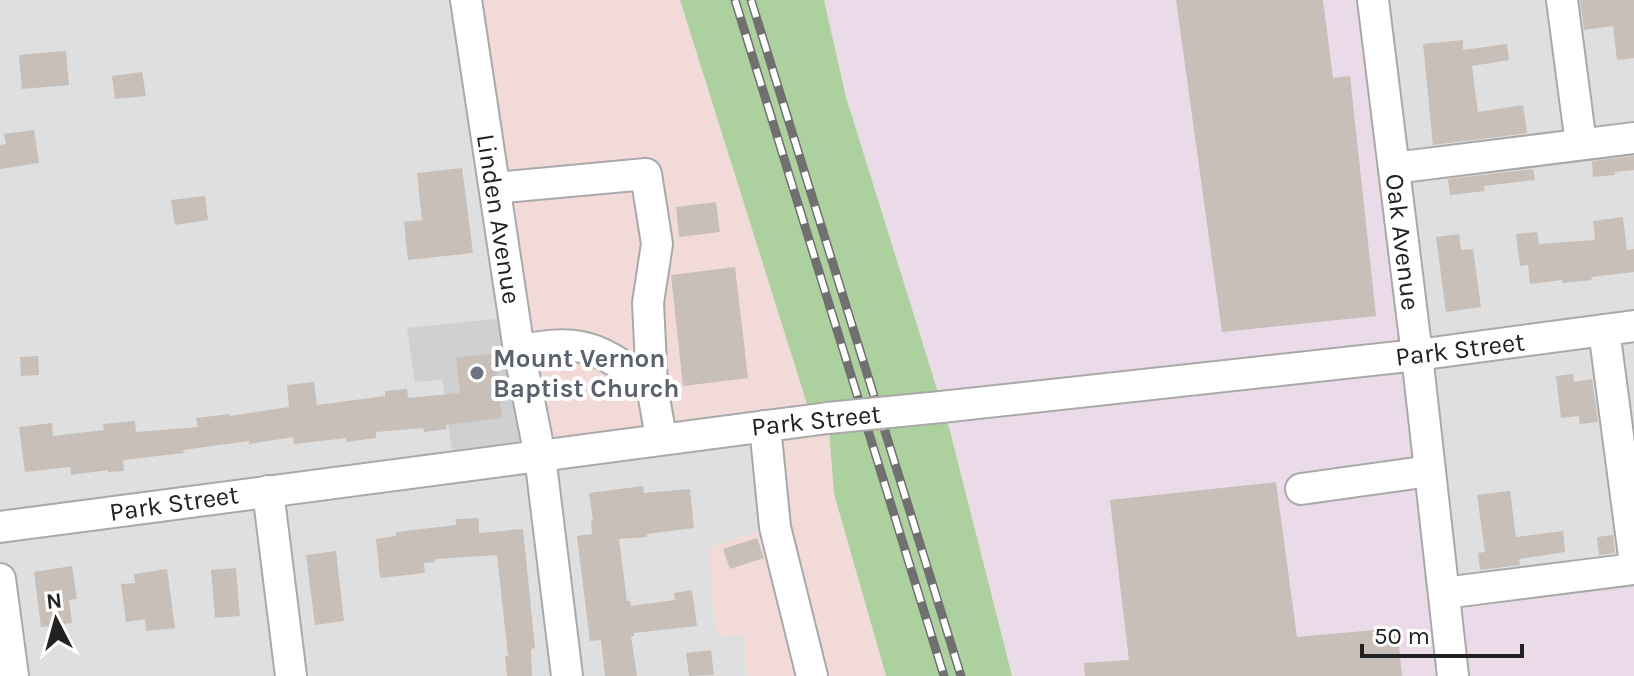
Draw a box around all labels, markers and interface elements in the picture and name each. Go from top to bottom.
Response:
street label: Linden Avenue [470,132,527,306]
street label: Oak Avenue [1379,172,1426,312]
street label: Park Street [1394,326,1527,373]
place label: Mount Vernon Baptist Church [493,343,679,404]
marker: Mount Vernon Baptist Church [468,364,486,382]
street label: Park Street [750,398,883,443]
street label: Park Street [107,479,241,528]
north arrow [16,580,96,660]
text: N [45,587,63,615]
scale bar [1362,608,1522,658]
text: 50 m [1374,622,1430,650]

